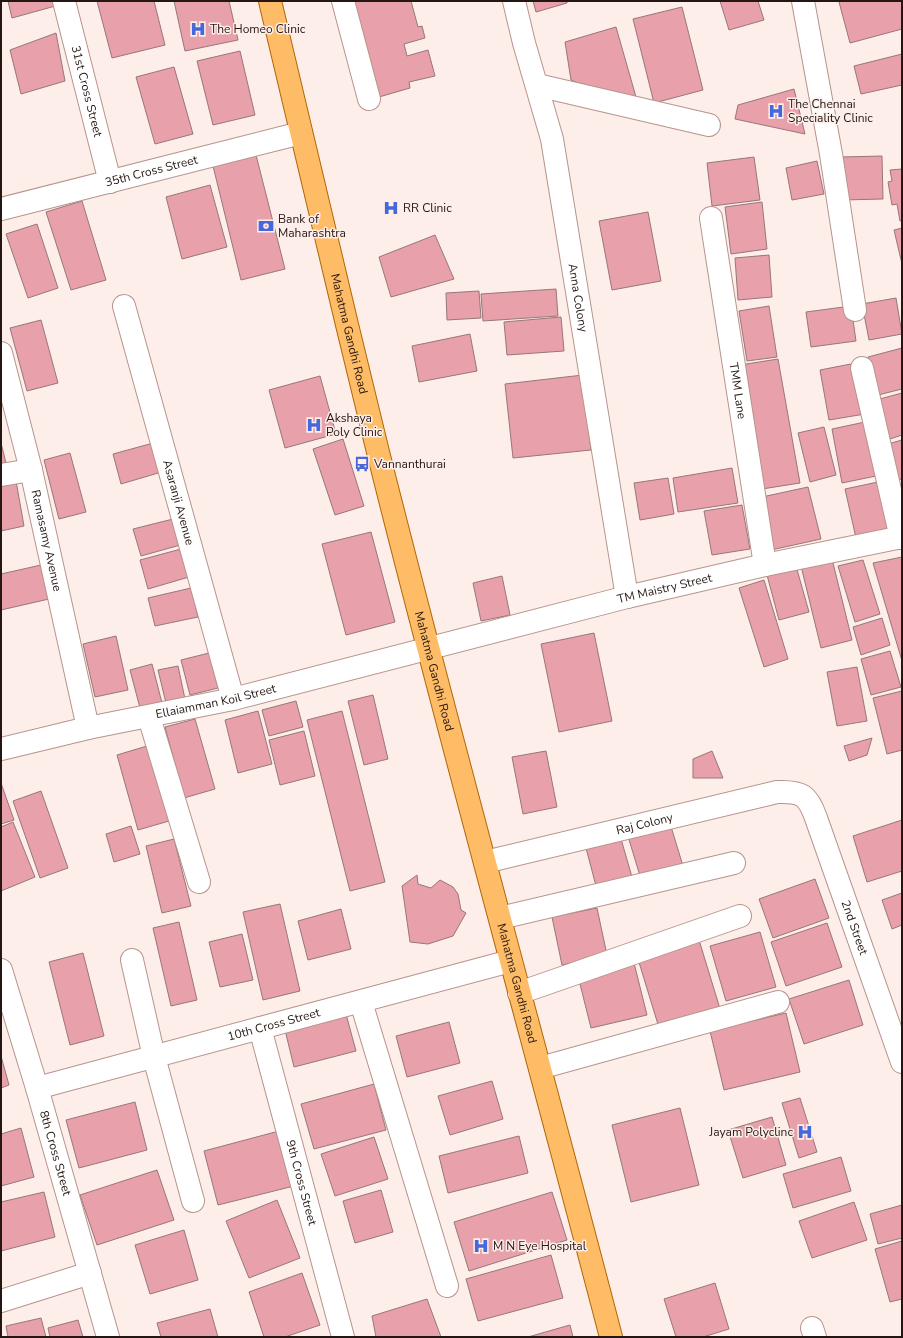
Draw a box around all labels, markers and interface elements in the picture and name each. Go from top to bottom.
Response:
hospital icon: The Homeo Clinic [189,20,207,38]
place label: The Homeo Clinic [210,21,306,37]
street label: 31st Cross Street [68,44,106,139]
place label: The Chennai Speciality Clinic [788,96,873,126]
hospital icon: The Chennai Speciality Clinic [767,102,785,120]
street label: 35th Cross Street [103,151,200,190]
hospital icon: RR Clinic [382,199,400,217]
place label: RR Clinic [403,200,452,216]
place label: Bank of Maharashtra [278,211,346,241]
bank icon: Bank of Maharashtra [257,217,275,235]
street label: Anna Colony [564,262,592,334]
street label: Mahatma Gandhi Road [327,272,371,396]
street label: TMM Lane [726,362,750,420]
place label: Akshaya Poly Clinic [326,410,383,440]
hospital icon: Akshaya Poly Clinic [305,416,323,434]
bus stop icon: Vannanthurai [353,455,371,473]
place label: Vannanthurai [373,456,446,472]
street label: Asaranji Avenue [159,458,198,547]
street label: Ramasamy Avenue [28,488,66,593]
street label: TM Maistry Street [616,569,714,607]
street label: Mahatma Gandhi Road [411,609,458,733]
street label: Ellaiamman Koil Street [154,680,278,722]
street label: Raj Colony [615,809,675,838]
street label: 2nd Street [838,898,872,958]
street label: Mahatma Gandhi Road [493,922,541,1045]
street label: 10th Cross Street [226,1004,322,1045]
street label: 8th Cross Street [36,1109,75,1198]
hospital icon: Jayam Polyclinc [796,1123,814,1141]
place label: Jayam Polyclinc [708,1124,793,1140]
street label: 9th Cross Street [282,1138,321,1228]
hospital icon: M N Eye Hospital [472,1237,490,1255]
place label: M N Eye Hospital [493,1238,587,1254]

